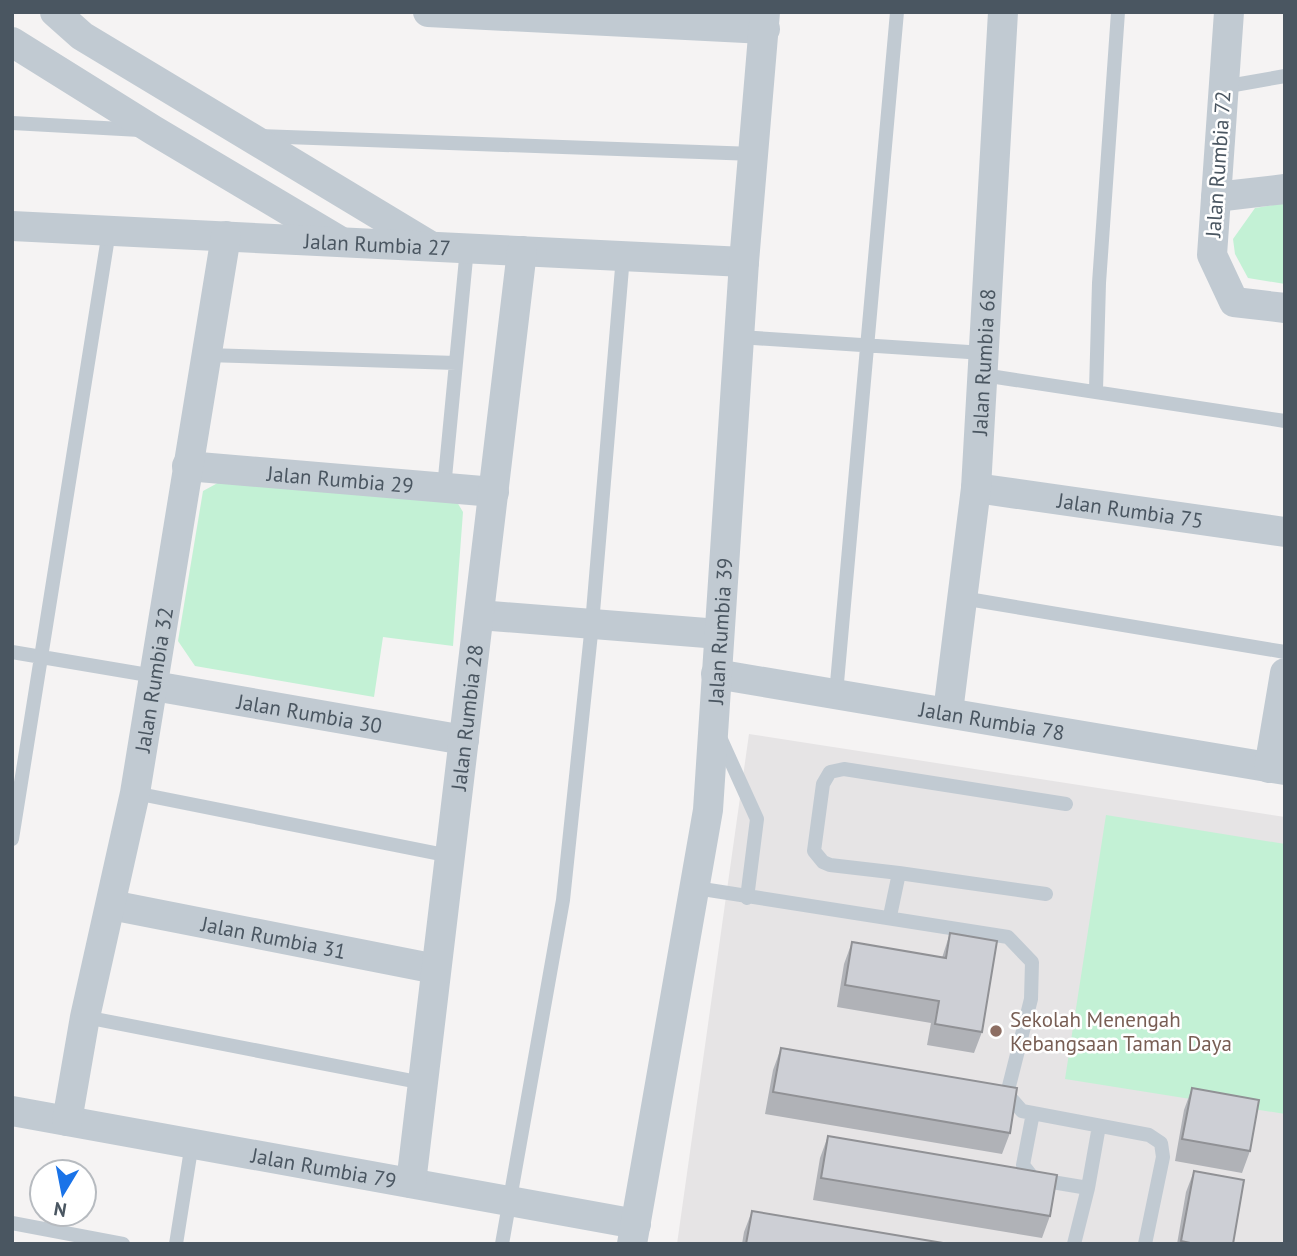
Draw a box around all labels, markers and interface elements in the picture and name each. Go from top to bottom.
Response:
street label: Jalan Rumbia 72 [1199,90,1237,239]
street label: Jalan Rumbia 27 [303,227,452,261]
street label: Jalan Rumbia 68 [965,288,1001,437]
street label: Jalan Rumbia 29 [265,459,415,499]
street label: Jalan Rumbia 75 [1055,486,1205,534]
street label: Jalan Rumbia 39 [701,557,738,706]
street label: Jalan Rumbia 32 [128,605,179,755]
street label: Jalan Rumbia 28 [444,643,489,793]
street label: Jalan Rumbia 30 [234,687,384,739]
street label: Jalan Rumbia 78 [916,695,1067,746]
street label: Jalan Rumbia 31 [198,909,349,965]
place label: Sekolah Menengah Kebangsaan Taman Daya [1010,1006,1232,1057]
marker: Sekolah Menengah Kebangsaan Taman Daya [988,1023,1004,1039]
street label: Jalan Rumbia 79 [248,1141,399,1194]
north arrow [28,1158,98,1228]
text: N [52,1197,68,1223]

